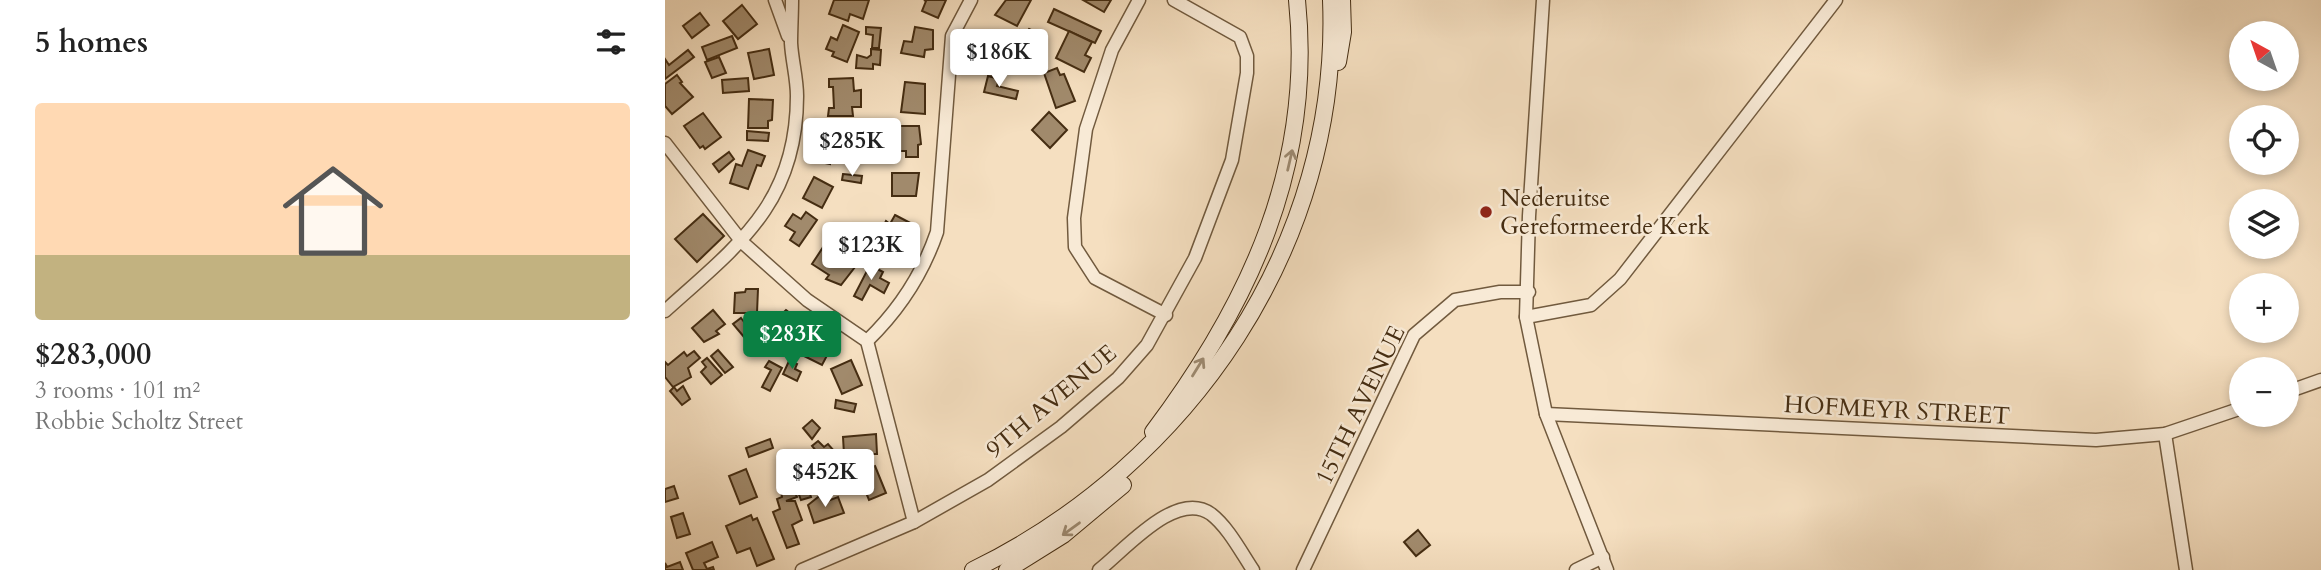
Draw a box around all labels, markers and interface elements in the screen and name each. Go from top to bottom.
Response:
north arrow [2229,21,2299,91]
map controls [2229,21,2299,427]
text: 5 homes [35,22,148,63]
icon: filters [592,23,630,61]
pin: $186K [950,29,1048,89]
text: $186K [966,36,1032,67]
button: locate [2229,105,2299,175]
pin: $285K [803,118,901,178]
text: $285K [819,125,885,156]
icon: home [270,148,396,274]
one-way arrow [1283,149,1297,172]
place label: Nederuitse Gereformeerde Kerk [1500,182,1710,243]
button: layers [2229,189,2299,259]
marker: Nederuitse Gereformeerde Kerk [1478,204,1494,220]
pin: $123K [822,222,920,282]
text: $123K [838,229,904,260]
button: + [2229,273,2299,343]
pin: $283K [743,312,841,371]
text: $283K [759,318,825,349]
street label: 15TH AVENUE [1308,320,1413,490]
text: $283,000 [35,334,151,375]
street label: 9TH AVENUE [979,337,1124,466]
one-way arrow [1192,357,1206,377]
button: − [2229,357,2299,427]
text: 3 rooms · 101 m² [35,375,200,406]
street label: HOFMEYR STREET [1783,388,2011,433]
text: Robbie Scholtz Street [35,406,243,437]
pin: $452K [776,449,874,509]
text: $452K [792,456,858,487]
one-way arrow [1062,522,1081,536]

